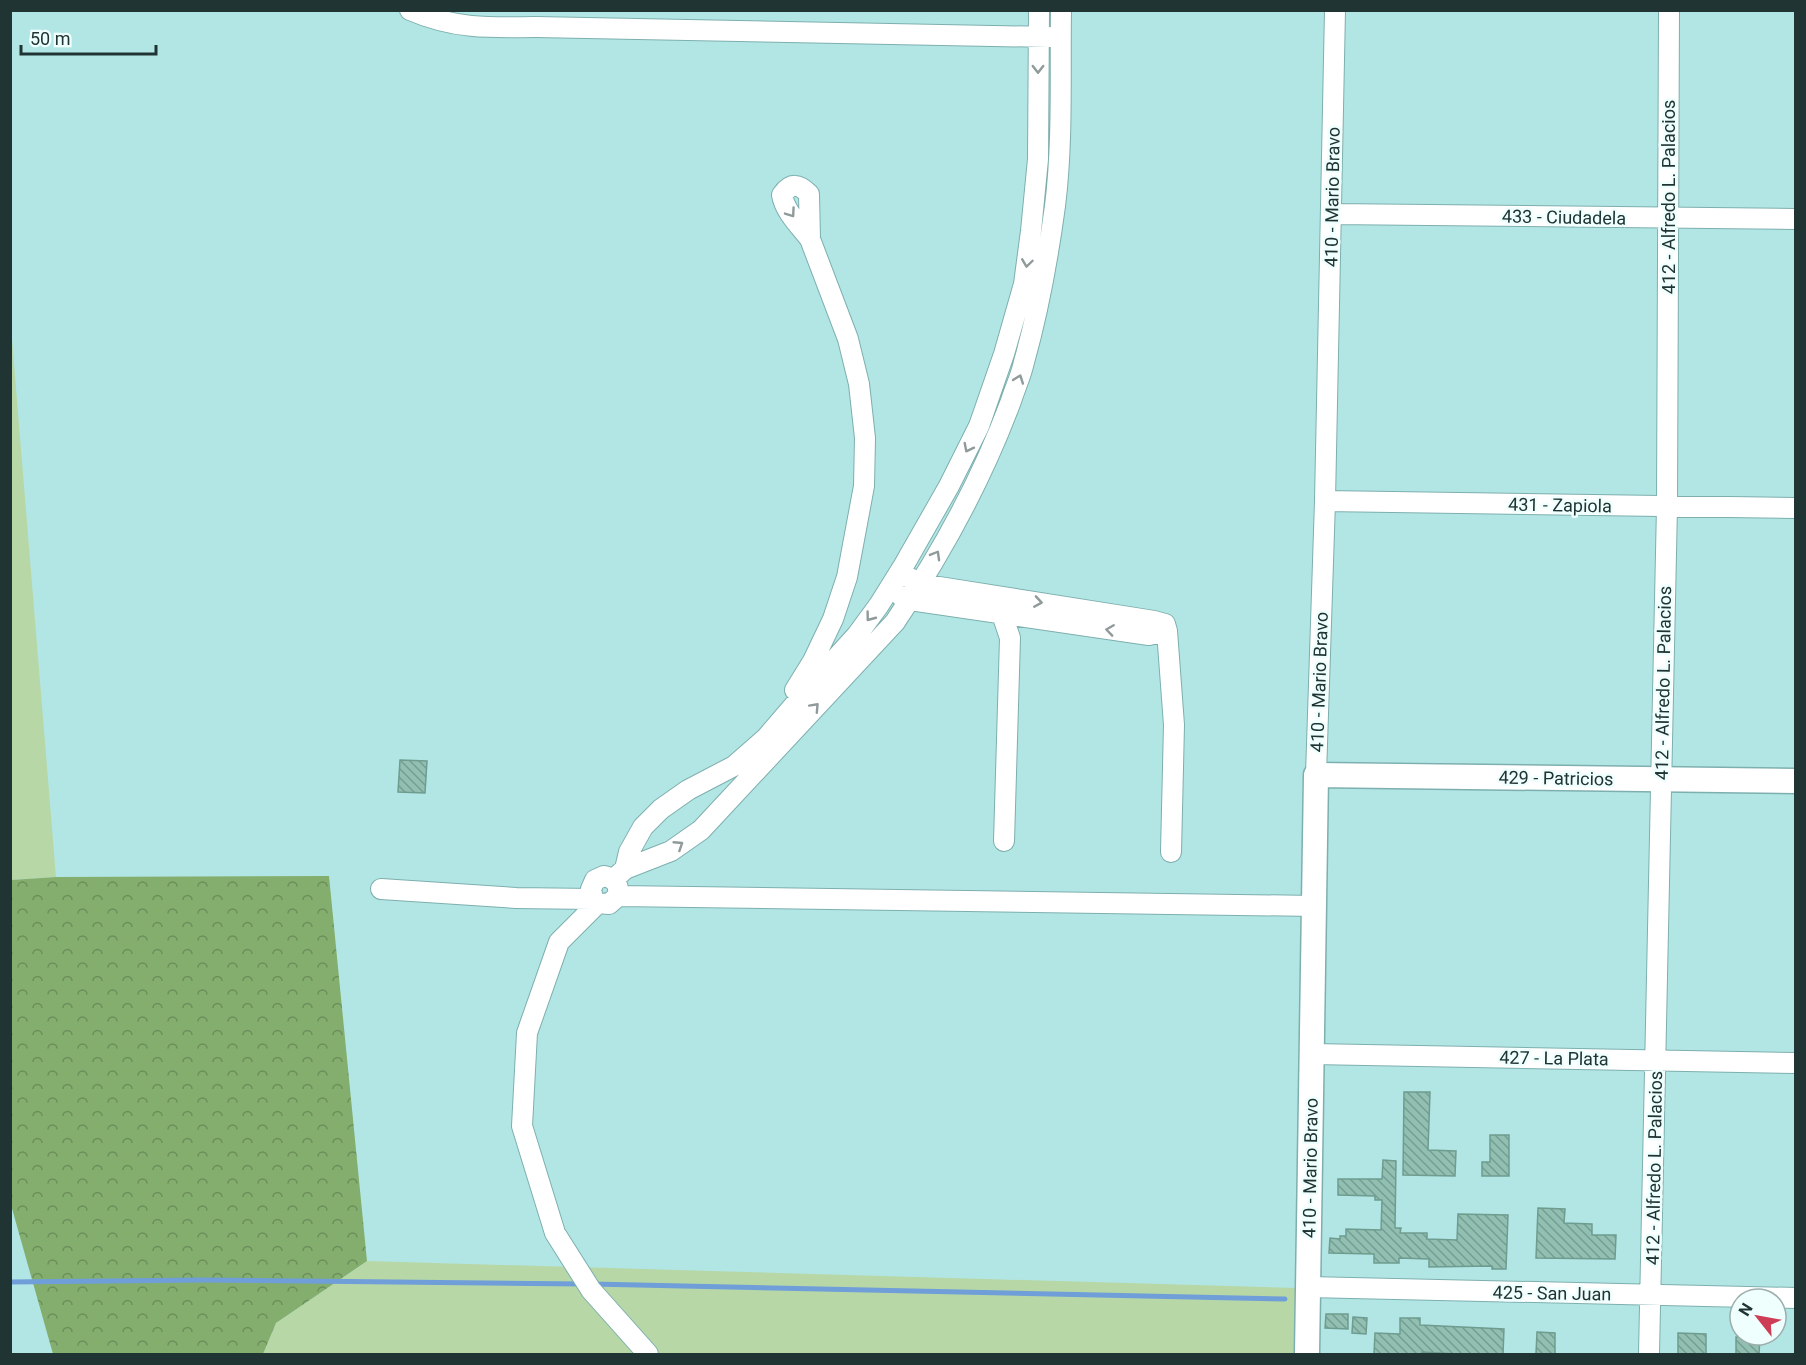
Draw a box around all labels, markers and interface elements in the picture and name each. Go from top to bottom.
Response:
scale bar [21,18,156,56]
text: 50 m [30,28,70,49]
one-way arrow [1032,64,1044,73]
street label: 412 - Alfredo L. Palacios [1658,100,1679,294]
street label: 410 - Mario Bravo [1320,127,1344,267]
street label: 433 - Ciudadela [1502,205,1626,229]
one-way arrow [784,207,795,218]
one-way arrow [1021,259,1033,268]
one-way arrow [1011,374,1024,385]
one-way arrow [963,442,975,453]
street label: 431 - Zapiola [1508,494,1612,516]
one-way arrow [929,551,940,561]
street label: 412 - Alfredo L. Palacios [1651,586,1675,780]
one-way arrow [1033,596,1042,608]
one-way arrow [866,611,877,622]
street label: 410 - Mario Bravo [1306,611,1332,753]
one-way arrow [1105,624,1114,636]
one-way arrow [808,703,819,714]
street label: 429 - Patricios [1498,766,1614,790]
one-way arrow [673,841,683,853]
street label: 427 - La Plata [1499,1047,1609,1069]
street label: 412 - Alfredo L. Palacios [1642,1071,1666,1265]
street label: 410 - Mario Bravo [1298,1098,1322,1238]
street label: 425 - San Juan [1492,1281,1612,1305]
north arrow [1728,1287,1788,1347]
text: N [1735,1300,1757,1319]

